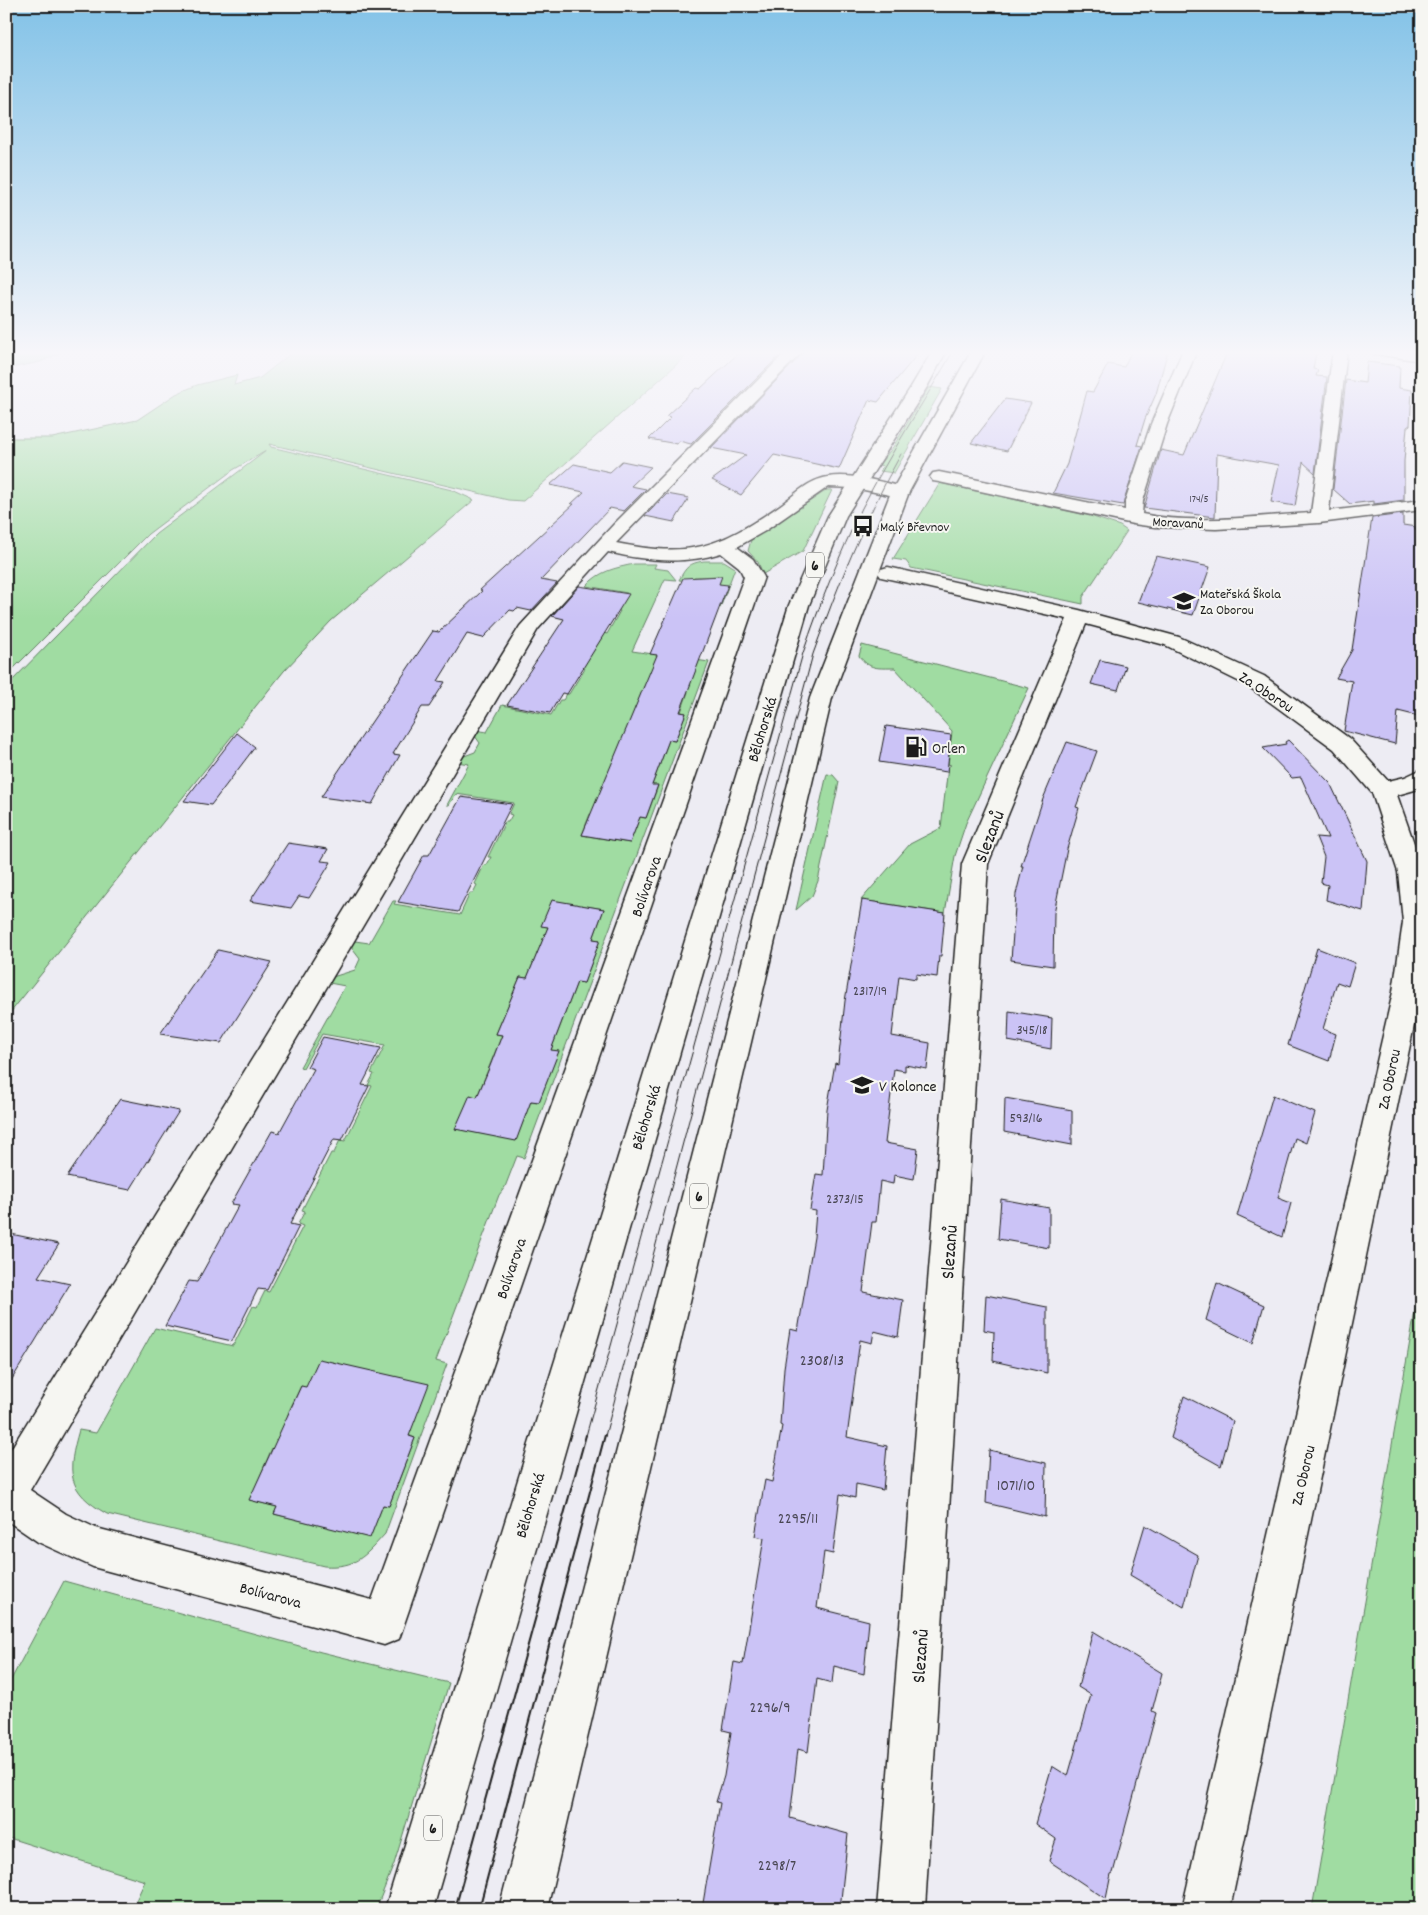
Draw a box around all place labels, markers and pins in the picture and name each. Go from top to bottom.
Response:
bus stop icon: Malý Břevnov [850,513,876,539]
place label: Malý Břevnov [880,518,949,538]
place label: Mateřská Škola Za Oborou [1200,585,1281,621]
school or university icon: Mateřská Škola Za Oborou [1171,588,1197,614]
fuel station icon: Orlen [903,734,929,760]
place label: Orlen [932,738,965,761]
school or university icon: V Kolonce [849,1072,875,1098]
place label: V Kolonce [879,1076,937,1099]

